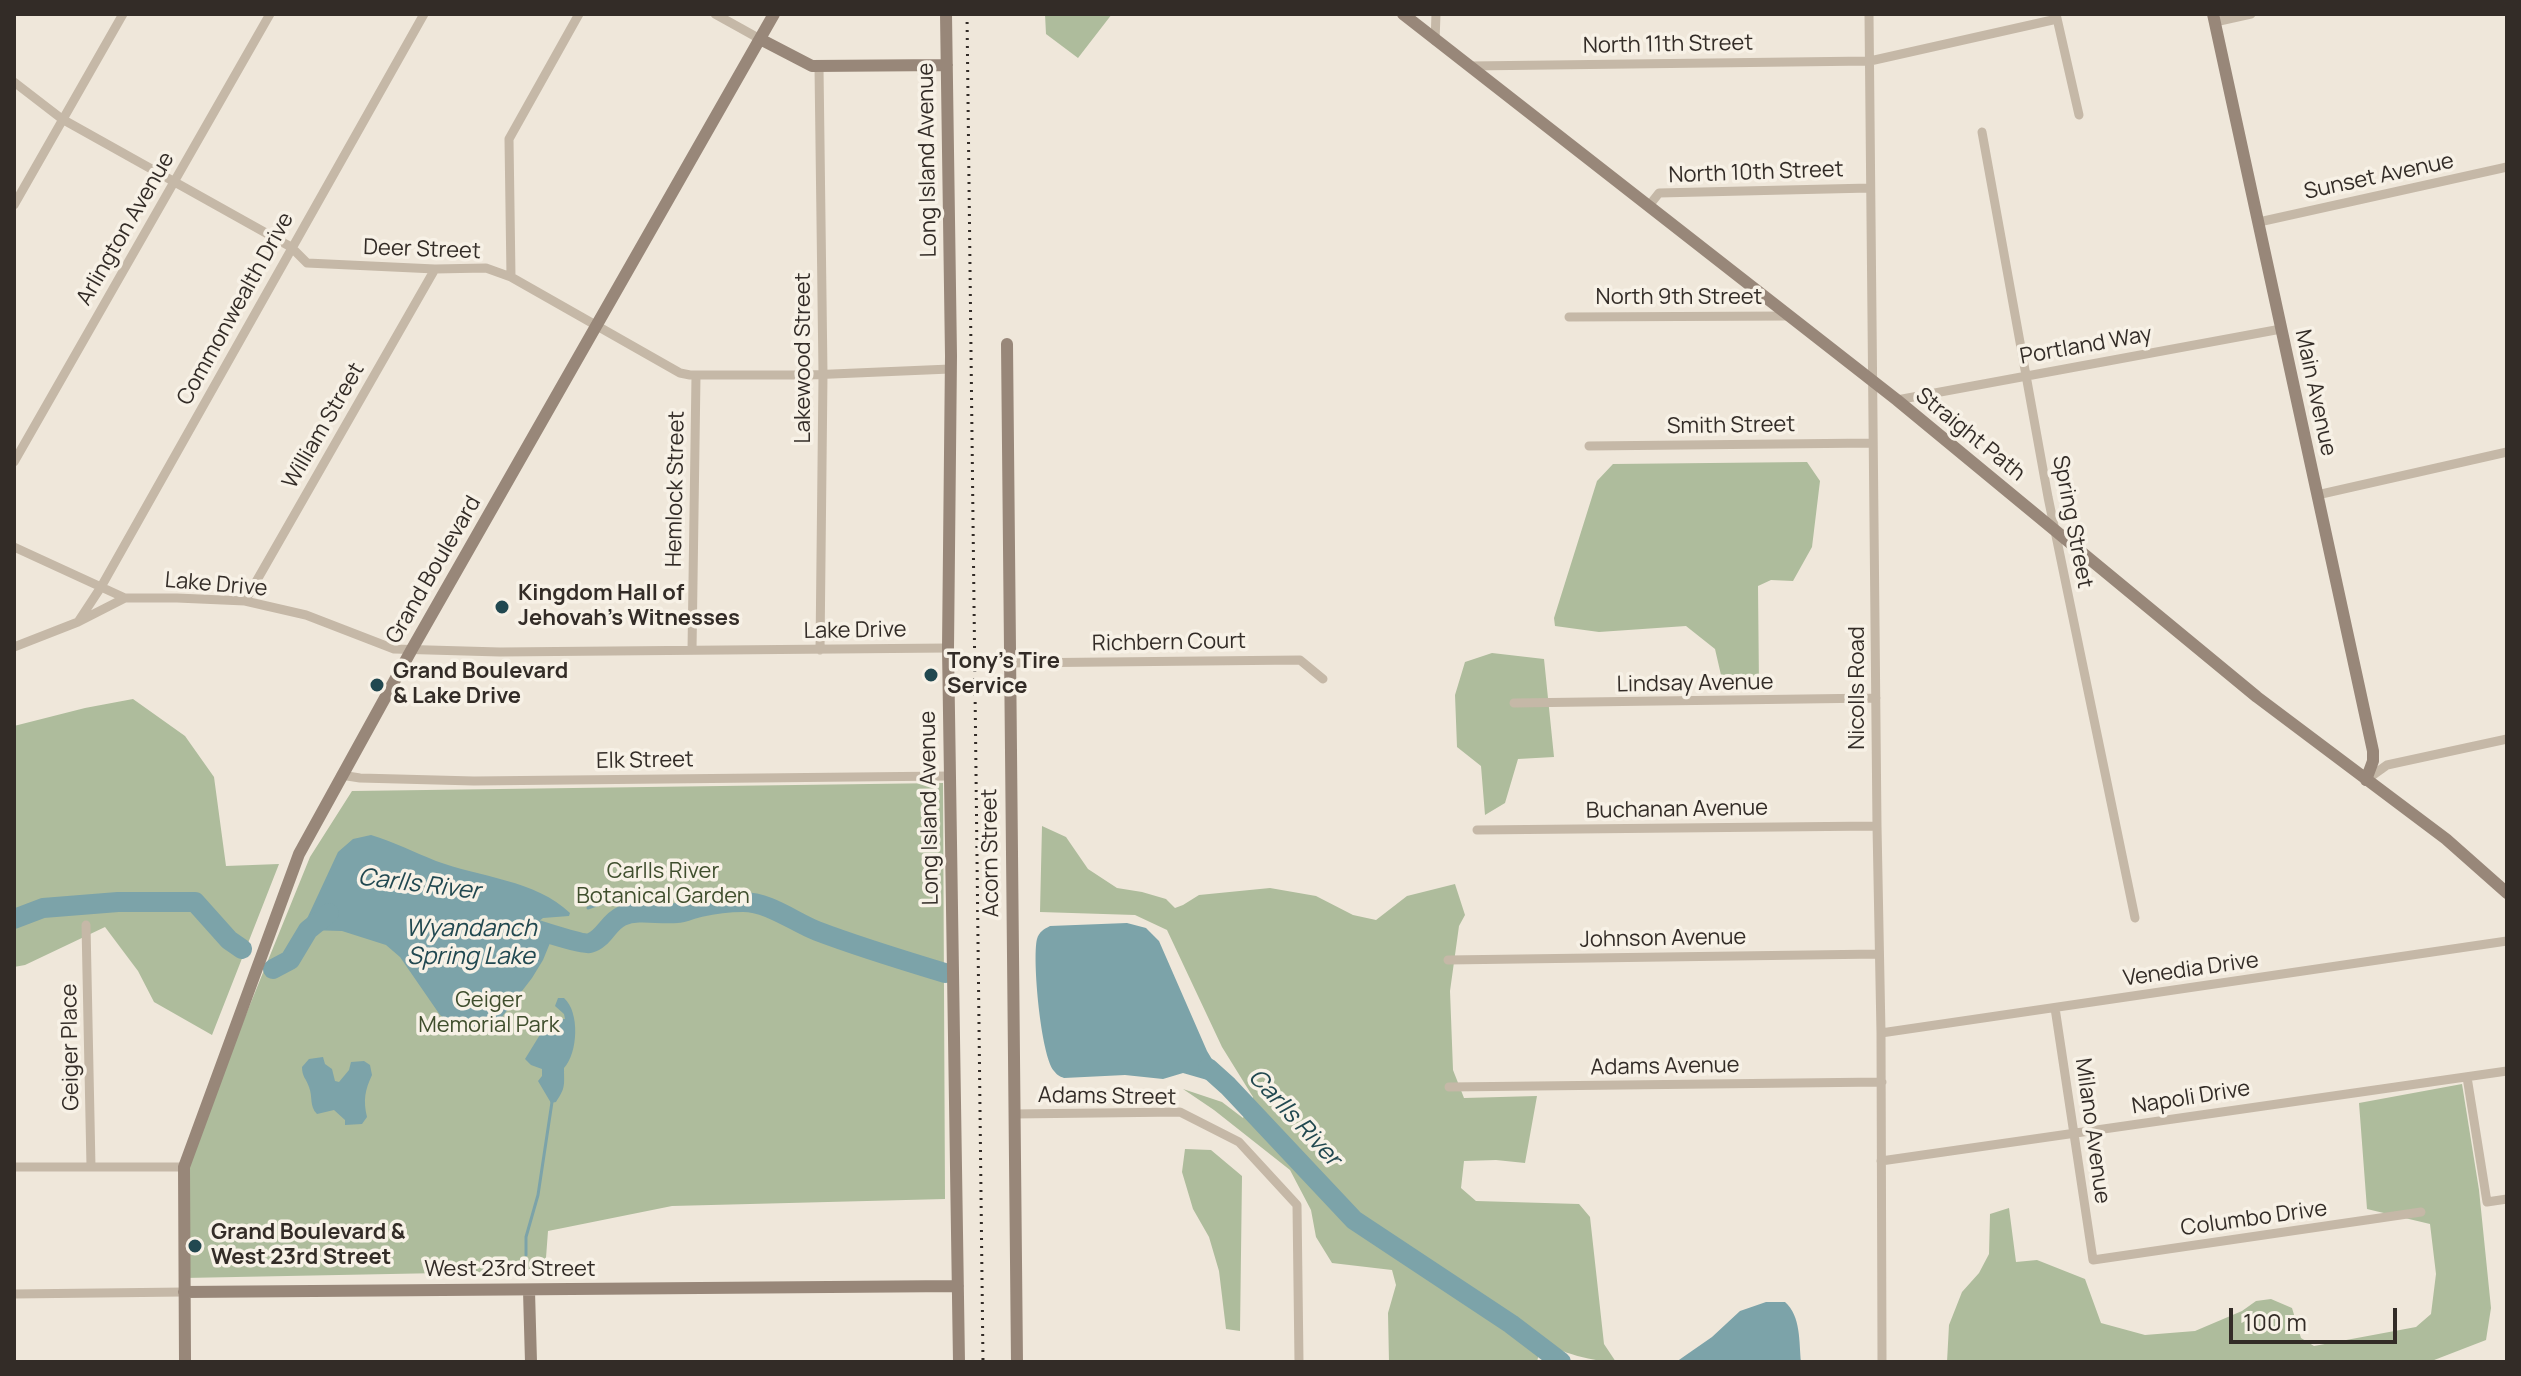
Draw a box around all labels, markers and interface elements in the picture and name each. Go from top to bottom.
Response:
street label: North 11th Street [1583,30,1753,60]
street label: Long Island Avenue [913,63,943,257]
street label: Arlington Avenue [71,148,181,310]
street label: Sunset Avenue [2302,148,2456,206]
street label: North 10th Street [1668,157,1844,189]
street label: Commonwealth Drive [172,208,300,410]
street label: Deer Street [363,235,481,265]
street label: Lakewood Street [791,272,817,444]
street label: North 9th Street [1596,285,1762,311]
street label: Portland Way [2018,321,2154,371]
street label: Main Avenue [2289,327,2341,459]
street label: William Street [277,359,371,493]
street label: Straight Path [1910,383,2030,487]
street label: Hemlock Street [661,411,691,567]
street label: Smith Street [1667,412,1795,440]
street label: Spring Street [2046,453,2098,591]
street label: Grand Boulevard [381,491,487,649]
street label: Lake Drive [164,567,268,603]
place label: Kingdom Hall of Jehovah’s Witnesses [518,581,740,632]
marker: Kingdom Hall of Jehovah’s Witnesses [493,598,511,616]
street label: Lake Drive [803,617,907,645]
street label: Nicolls Road [1845,626,1871,750]
street label: Richbern Court [1092,628,1246,658]
place label: Tony’s Tire Service [947,649,1060,700]
place label: Grand Boulevard & Lake Drive [393,659,568,710]
marker: Tony’s Tire Service [922,666,940,684]
street label: Lindsay Avenue [1616,669,1774,699]
marker: Grand Boulevard & Lake Drive [368,676,386,694]
street label: Long Island Avenue [915,711,945,905]
street label: Elk Street [596,747,694,775]
street label: Acorn Street [977,788,1005,918]
street label: Buchanan Avenue [1586,795,1768,825]
park label: Carlls River Botanical Garden [576,859,750,910]
water label: Carlls River [356,863,482,907]
water label: Wyandanch Spring Lake [405,915,537,971]
street label: Johnson Avenue [1579,924,1747,954]
street label: Venedia Drive [2122,947,2260,993]
street label: Geiger Place [57,983,85,1111]
park label: Geiger Memorial Park [418,988,560,1040]
street label: Adams Avenue [1590,1053,1740,1081]
street label: Milano Avenue [2069,1057,2115,1205]
water label: Carlls River [1242,1063,1346,1173]
street label: Napoli Drive [2130,1076,2252,1120]
street label: Adams Street [1038,1083,1176,1111]
street label: Columbo Drive [2179,1196,2329,1242]
place label: Grand Boulevard & West 23rd Street [211,1220,405,1272]
marker: Grand Boulevard & West 23rd Street [186,1237,204,1255]
street label: West 23rd Street [424,1257,596,1283]
scale bar [2233,1292,2401,1342]
text: 100 m [2243,1305,2307,1338]

